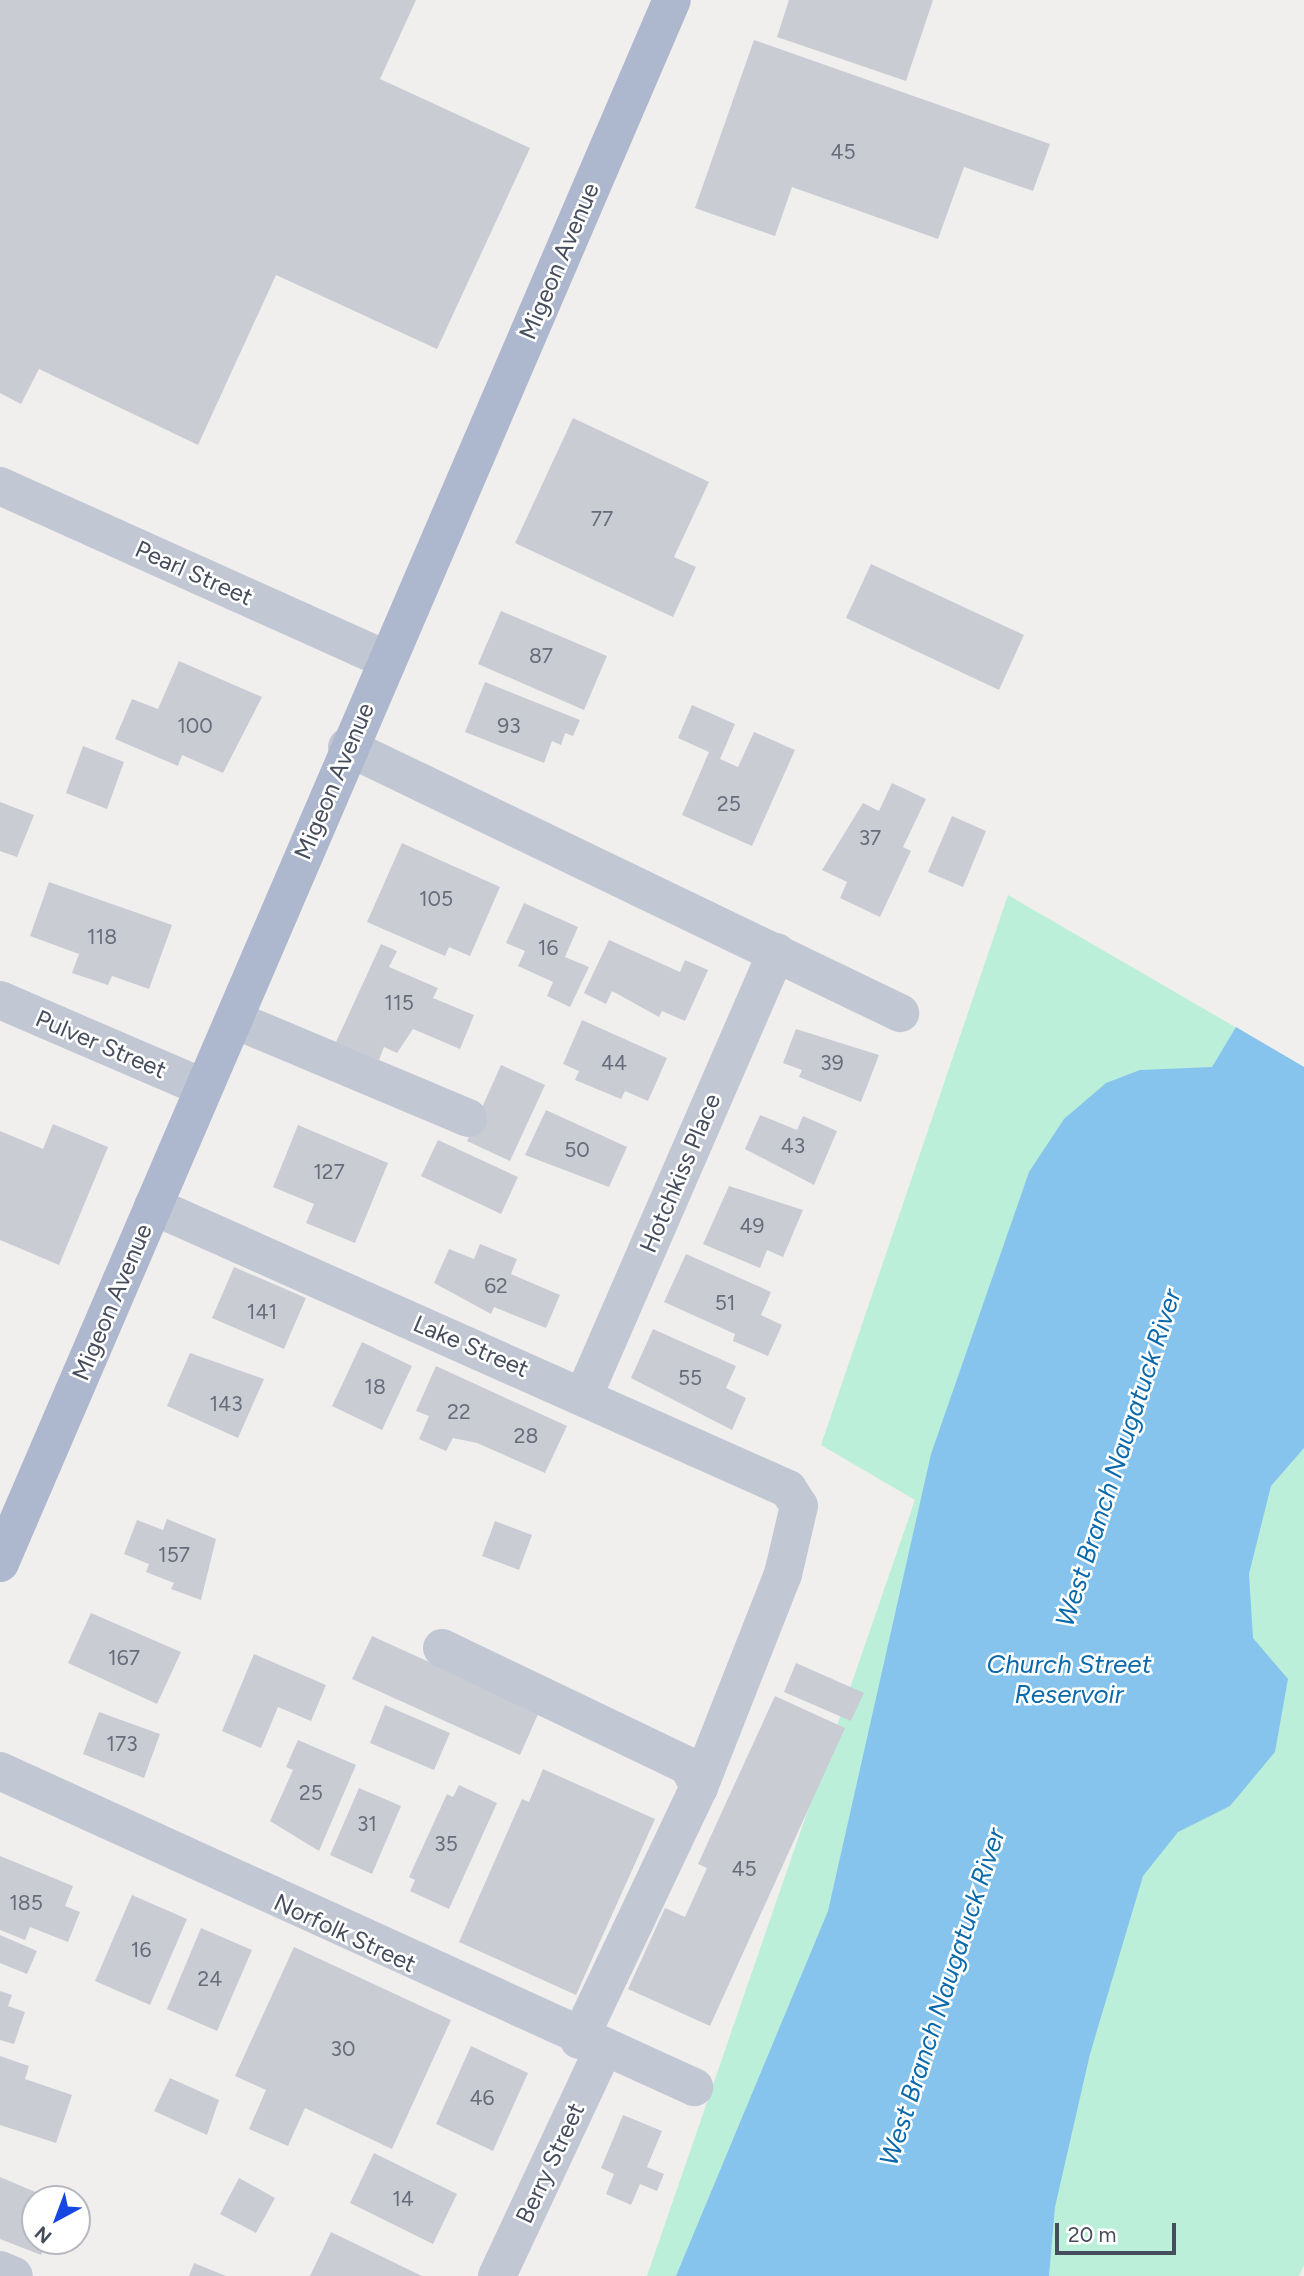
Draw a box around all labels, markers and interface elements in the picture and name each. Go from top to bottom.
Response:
house number: 45 [830,139,856,165]
street label: Migeon Avenue [513,178,605,344]
house number: 77 [591,506,613,532]
street label: Pearl Street [131,534,257,612]
house number: 87 [529,643,553,669]
street label: Migeon Avenue [288,698,380,864]
house number: 100 [177,713,213,739]
house number: 93 [497,713,521,739]
house number: 25 [717,791,741,817]
house number: 37 [859,825,881,851]
house number: 105 [419,886,453,912]
house number: 118 [87,924,117,950]
house number: 16 [538,935,558,961]
house number: 115 [384,990,414,1016]
street label: Pulver Street [31,1004,171,1084]
house number: 44 [601,1050,627,1076]
house number: 39 [820,1050,844,1076]
street label: Hotchkiss Place [633,1089,727,1257]
house number: 43 [781,1133,805,1159]
house number: 50 [564,1137,590,1163]
house number: 127 [313,1159,345,1185]
house number: 49 [740,1213,764,1239]
street label: Migeon Avenue [66,1219,158,1385]
house number: 62 [484,1273,508,1299]
water label: West Branch Naugatuck River [1050,1285,1188,1631]
house number: 51 [715,1290,735,1316]
house number: 141 [247,1299,277,1325]
street label: Lake Street [409,1309,533,1383]
house number: 55 [678,1365,702,1391]
house number: 18 [364,1374,386,1400]
house number: 143 [209,1391,243,1417]
house number: 22 [447,1399,471,1425]
house number: 28 [514,1423,538,1449]
house number: 157 [158,1542,190,1568]
house number: 167 [108,1645,140,1671]
water label: Church Street Reservoir [986,1649,1152,1710]
house number: 173 [106,1731,138,1757]
house number: 25 [299,1780,323,1806]
house number: 31 [357,1811,377,1837]
water label: West Branch Naugatuck River [874,1824,1012,2170]
house number: 35 [434,1831,458,1857]
house number: 45 [731,1856,757,1882]
street label: Norfolk Street [269,1888,421,1978]
house number: 185 [9,1890,43,1916]
house number: 16 [131,1937,151,1963]
house number: 24 [198,1966,222,1992]
house number: 30 [331,2036,355,2062]
house number: 46 [470,2085,494,2111]
street label: Berry Street [510,2098,590,2228]
north arrow [21,2185,91,2255]
house number: 14 [392,2186,414,2212]
scale bar [1059,2210,1180,2254]
text: N [30,2221,56,2248]
text: 20 m [1068,2222,1116,2247]

